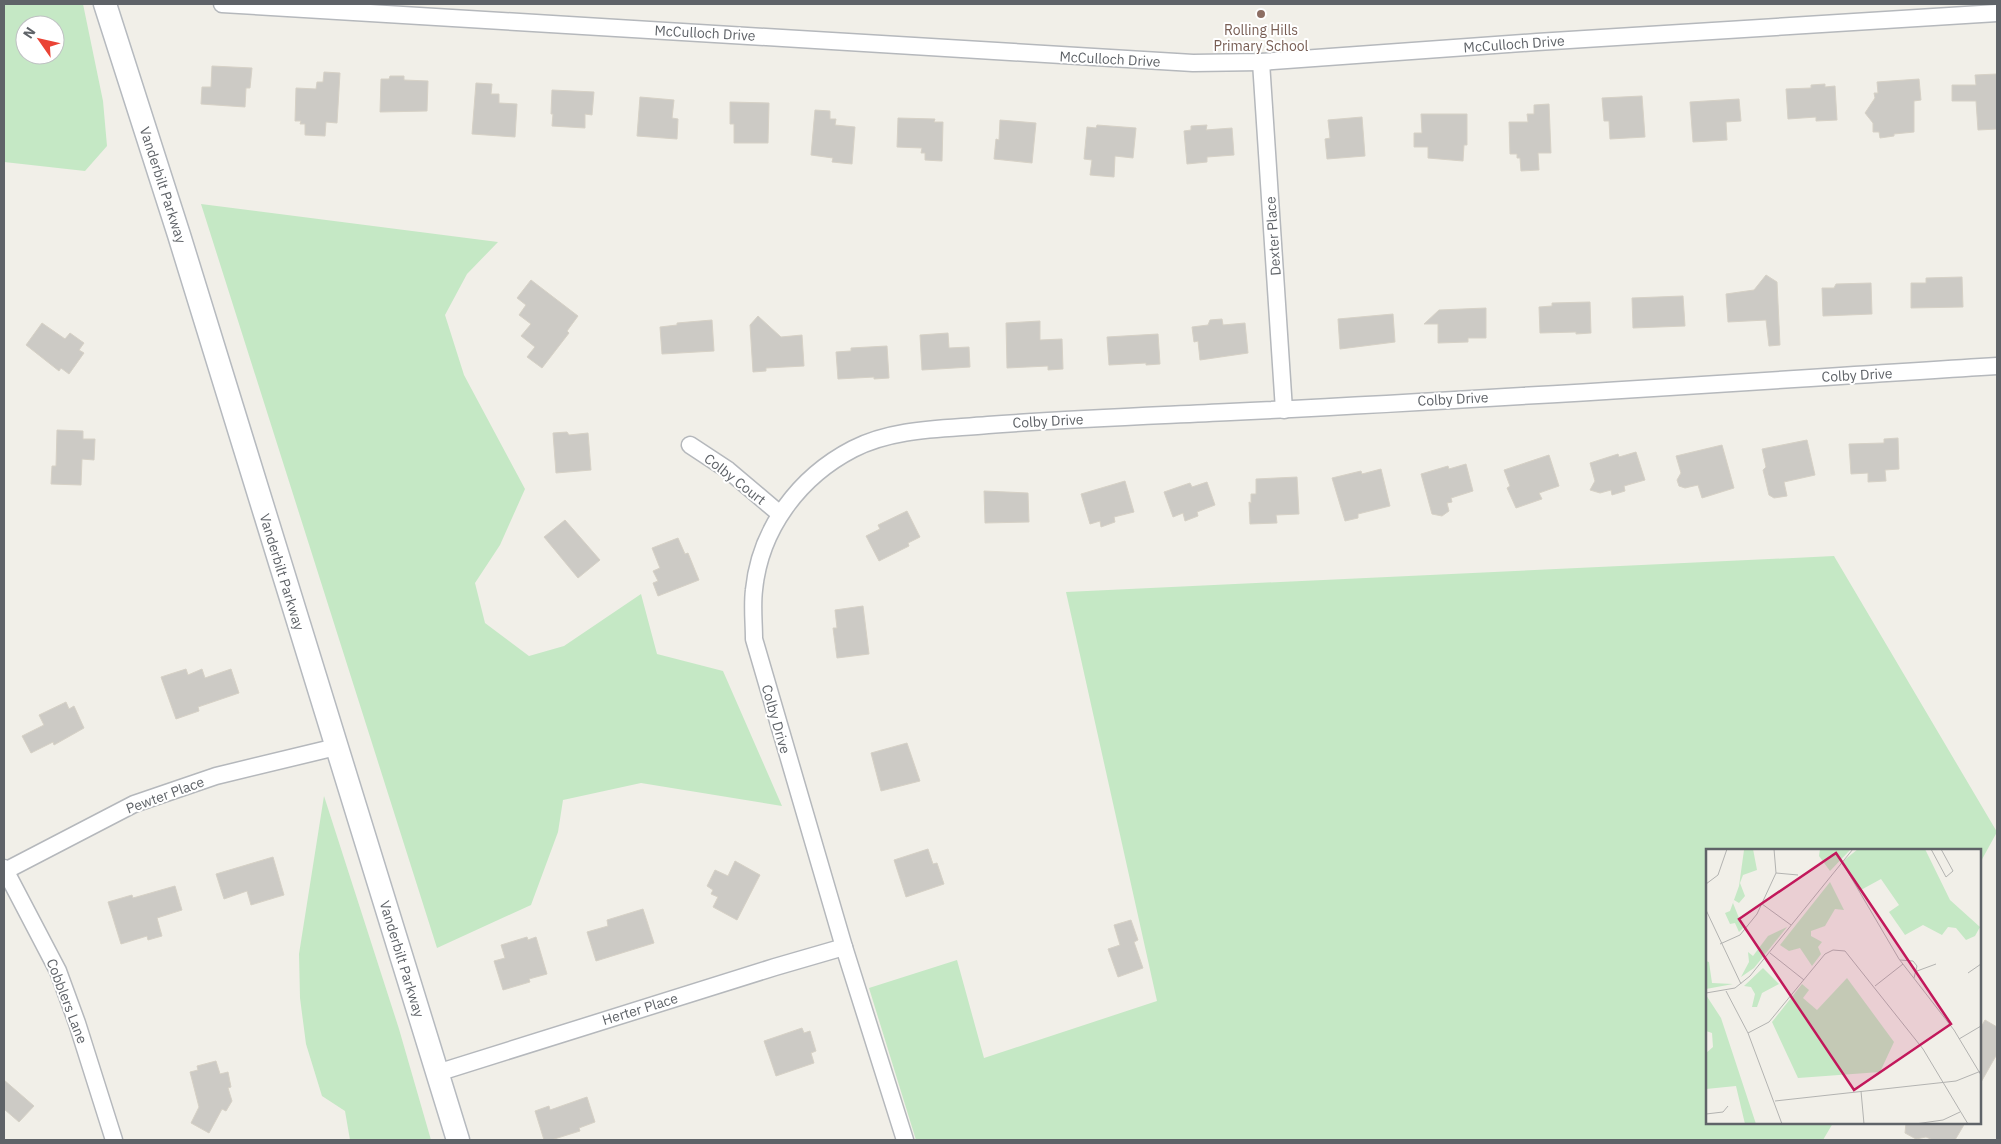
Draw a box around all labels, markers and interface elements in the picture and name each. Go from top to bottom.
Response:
marker: Rolling Hills Primary School [1255,8,1267,20]
north arrow [15,15,65,65]
street label: McCulloch Drive [654,21,756,45]
place label: Rolling Hills Primary School [1214,21,1309,55]
text: N [19,23,40,42]
street label: McCulloch Drive [1463,31,1565,57]
street label: McCulloch Drive [1059,47,1161,71]
street label: Vanderbilt Parkway [136,124,190,246]
street label: Dexter Place [1261,195,1285,276]
street label: Colby Drive [1821,364,1893,386]
street label: Colby Drive [1417,388,1489,410]
street label: Colby Drive [1012,410,1084,432]
street label: Colby Court [701,449,769,509]
street label: Vanderbilt Parkway [256,511,308,633]
street label: Colby Drive [758,682,795,756]
street label: Pewter Place [123,772,207,817]
inset map [1706,849,1981,1124]
street label: Vanderbilt Parkway [376,898,428,1020]
street label: Cobblers Lane [43,956,92,1046]
street label: Herter Place [600,989,680,1029]

